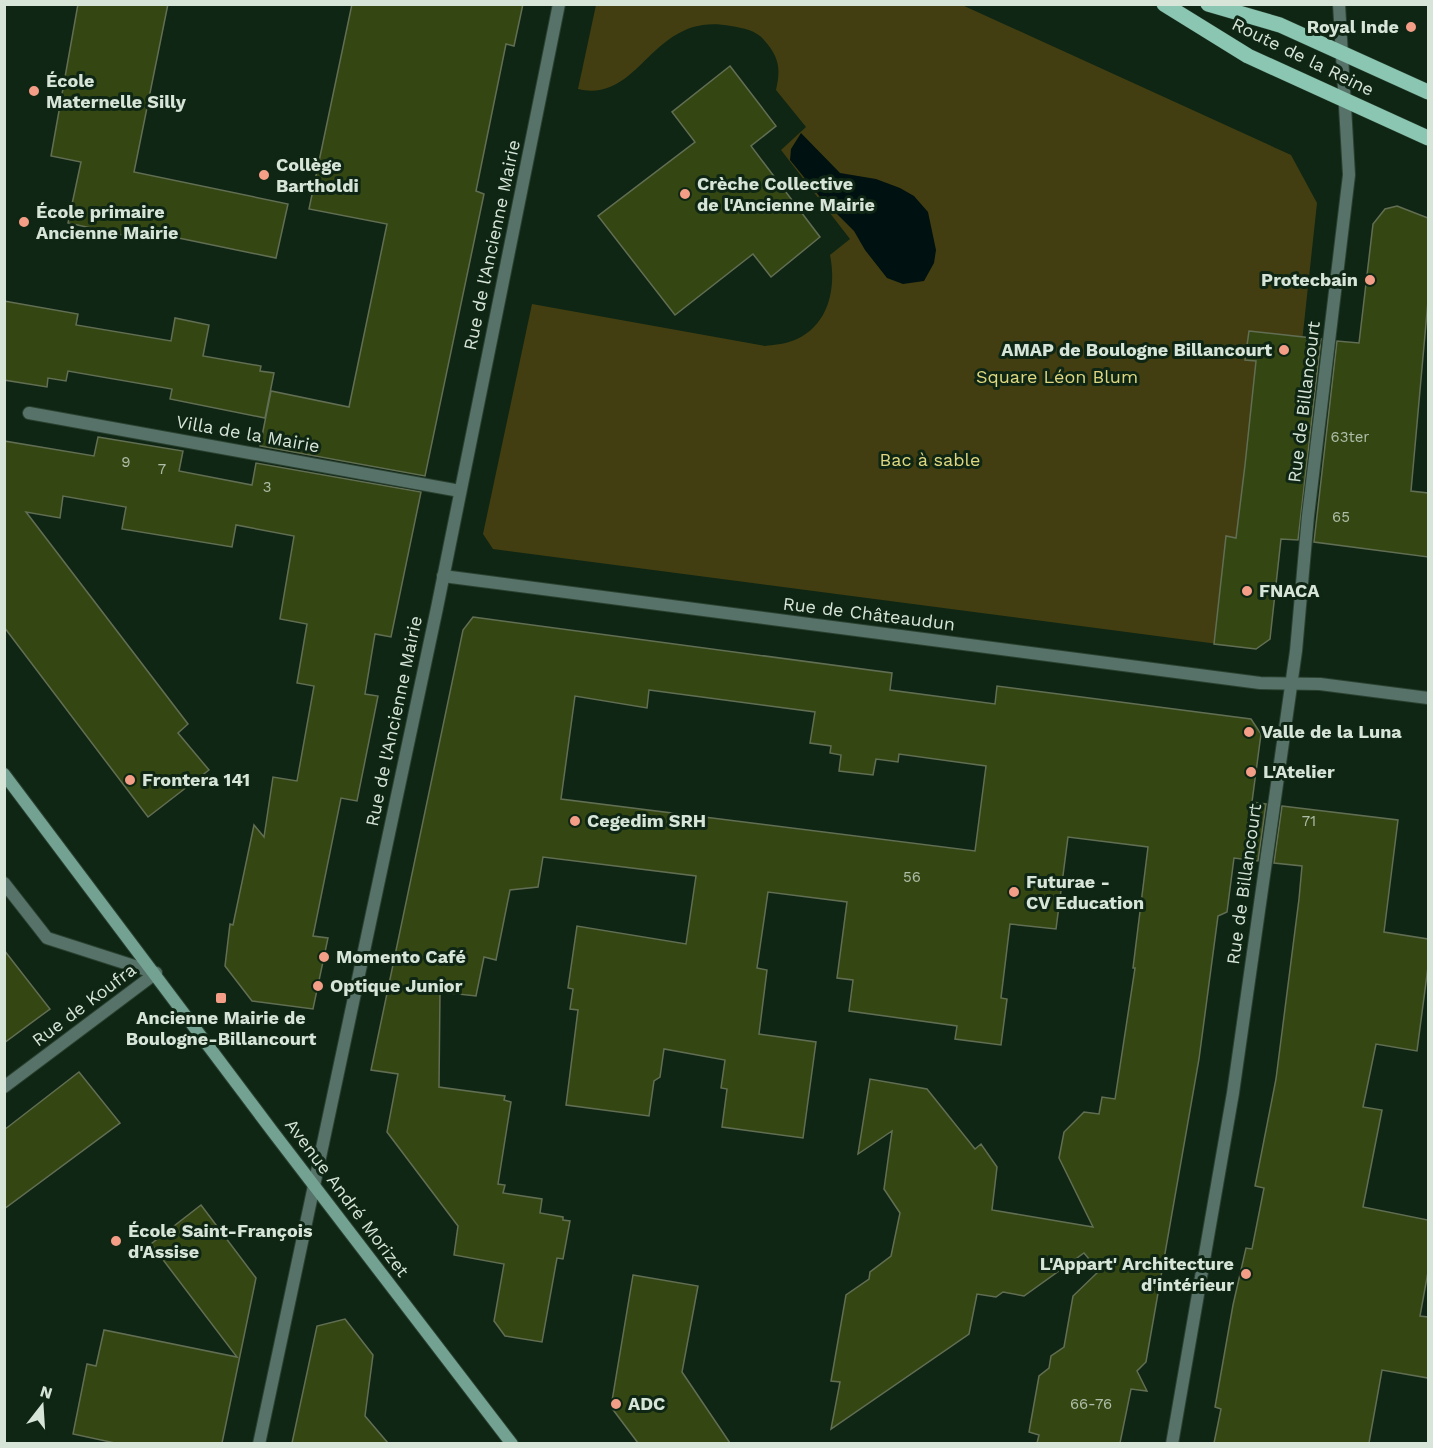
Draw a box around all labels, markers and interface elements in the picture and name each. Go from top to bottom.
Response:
street label: Route de la Reine [1229,13,1378,100]
place label: Royal Inde [1307,16,1399,37]
marker: Royal Inde [1404,20,1418,34]
place label: École Maternelle Silly [46,70,187,112]
marker: École Maternelle Silly [27,84,41,98]
street label: Rue de l'Ancienne Mairie [459,138,524,352]
place label: Collège Bartholdi [276,154,359,196]
marker: Collège Bartholdi [257,168,271,182]
place label: Crèche Collective de l'Ancienne Mairie [697,173,875,215]
marker: Crèche Collective de l'Ancienne Mairie [678,187,692,201]
place label: École primaire Ancienne Mairie [36,201,179,243]
marker: École primaire Ancienne Mairie [17,215,31,229]
place label: Protecbain [1261,269,1358,290]
marker: Protecbain [1363,273,1377,287]
street label: Rue de Billancourt [1283,320,1324,484]
place label: AMAP de Boulogne Billancourt [1001,339,1272,360]
marker: AMAP de Boulogne Billancourt [1277,343,1291,357]
park label: Square Léon Blum [976,366,1138,387]
street label: Villa de la Mairie [175,411,321,456]
house number: 63ter [1331,428,1369,446]
park label: Bac à sable [880,449,980,470]
house number: 9 [121,453,131,471]
house number: 7 [158,460,166,478]
house number: 3 [263,478,271,496]
house number: 65 [1332,508,1350,526]
place label: FNACA [1259,580,1320,601]
marker: FNACA [1240,584,1254,598]
street label: Rue de Châteaudun [782,593,956,634]
street label: Rue de l'Ancienne Mairie [361,614,426,828]
place label: Valle de la Luna [1261,721,1402,742]
marker: Valle de la Luna [1242,725,1256,739]
place label: L'Atelier [1263,761,1335,782]
marker: L'Atelier [1244,765,1258,779]
place label: Frontera 141 [142,769,250,790]
marker: Frontera 141 [123,773,137,787]
street label: Rue de Billancourt [1222,802,1265,966]
place label: Cegedim SRH [587,810,706,831]
house number: 71 [1302,812,1316,830]
marker: Cegedim SRH [568,814,582,828]
house number: 56 [903,868,921,886]
place label: Futurae - CV Education [1026,871,1144,913]
marker: Futurae - CV Education [1007,885,1021,899]
place label: Momento Café [336,946,466,967]
marker: Momento Café [317,950,331,964]
street label: Rue de Koufra [28,959,140,1050]
place label: Optique Junior [330,975,463,996]
marker: Optique Junior [311,979,325,993]
marker: Ancienne Mairie de Boulogne-Billancourt [214,991,228,1005]
place label: Ancienne Mairie de Boulogne-Billancourt [126,1007,316,1049]
street label: Avenue André Morizet [281,1115,414,1281]
place label: École Saint-François d'Assise [128,1220,313,1262]
marker: École Saint-François d'Assise [109,1234,123,1248]
place label: L'Appart' Architecture d'intérieur [1040,1253,1234,1295]
marker: L'Appart' Architecture d'intérieur [1239,1267,1253,1281]
north arrow [12,1376,72,1436]
text: N [38,1381,55,1403]
place label: ADC [628,1393,665,1414]
house number: 66-76 [1070,1395,1112,1413]
marker: ADC [609,1397,623,1411]

